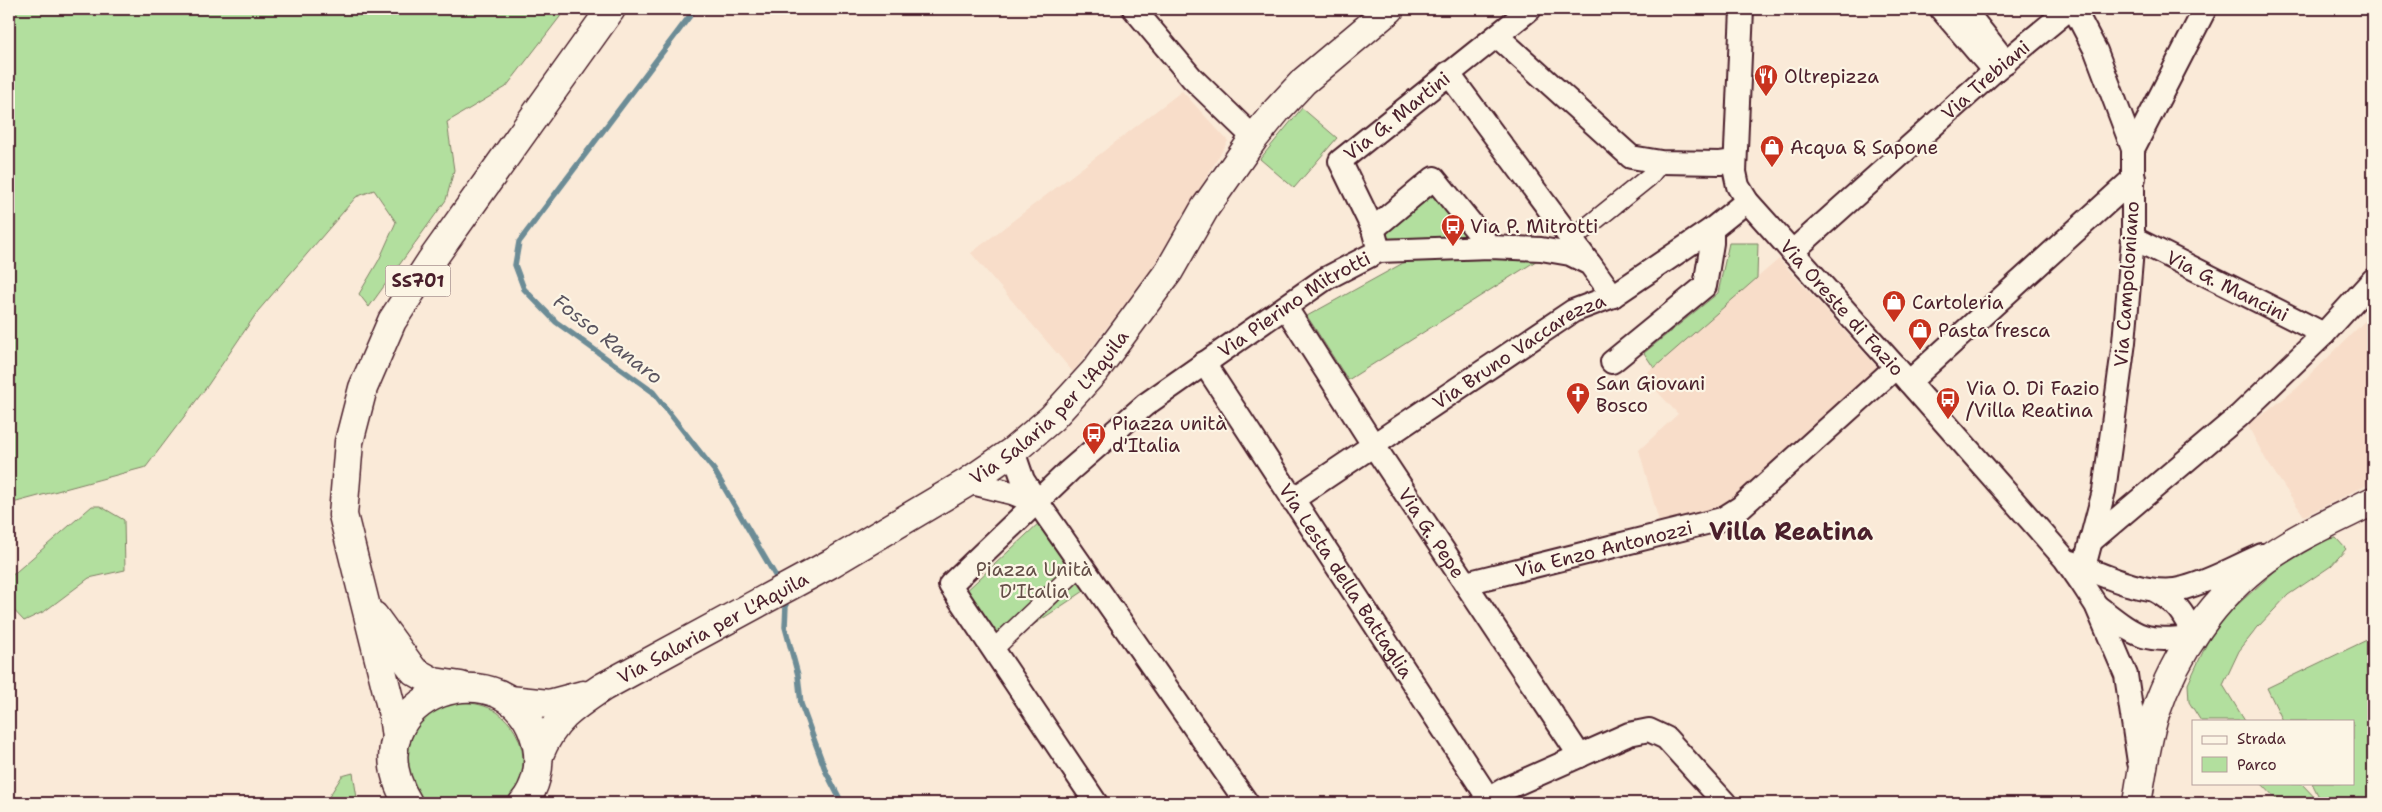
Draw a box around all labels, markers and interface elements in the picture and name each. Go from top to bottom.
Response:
street label: Via Trebiani [1936,35,2035,125]
restaurant icon: Oltrepizza [1753,63,1779,97]
place label: Oltrepizza [1784,64,1879,89]
street label: Via G. Martini [1339,66,1455,166]
shop icon: Acqua & Sapone [1759,134,1785,168]
place label: Acqua & Sapone [1790,135,1938,160]
street label: Via Campoloniano [2108,200,2145,368]
bus stop icon: Via P. Mitrotti [1440,213,1466,247]
place label: Via P. Mitrotti [1470,214,1598,239]
street label: Via Oreste di Fazio [1774,234,1910,381]
street label: Via G. Mancini [2162,245,2293,327]
street label: Via Pierino Mitrotti [1213,246,1375,363]
road number: SS701 [386,266,450,296]
water label: Fosso Ranaro [548,288,668,390]
street label: Via Bruno Vaccarezza [1428,288,1609,415]
shop icon: Cartoleria [1881,289,1907,323]
place label: Cartoleria [1912,290,2004,315]
shop icon: Pasta fresca [1907,317,1933,351]
place label: Pasta fresca [1938,318,2050,343]
street label: Via Salaria per L'Aquila [965,325,1134,490]
place label: San Giovani Bosco [1596,371,1705,418]
place label: Via O. Di Fazio /Villa Reatina [1966,376,2100,423]
church icon: San Giovani Bosco [1565,381,1591,415]
bus stop icon: Via O. Di Fazio /Villa Reatina [1935,386,1961,420]
place label: Piazza unità d'Italia [1112,411,1227,458]
bus stop icon: Piazza unità d'Italia [1081,421,1107,455]
street label: Via Lesta della Battaglia [1273,479,1419,683]
street label: Via G. Pepe [1392,483,1470,583]
street label: Via Enzo Antonozzi [1513,515,1695,583]
district label: Villa Reatina [1709,516,1874,548]
park label: Piazza Unità D'Italia [976,557,1092,604]
street label: Via Salaria per L'Aquila [613,566,813,690]
legend [2192,720,2354,784]
text: Strada [2237,729,2286,749]
text: Parco [2237,755,2277,775]

